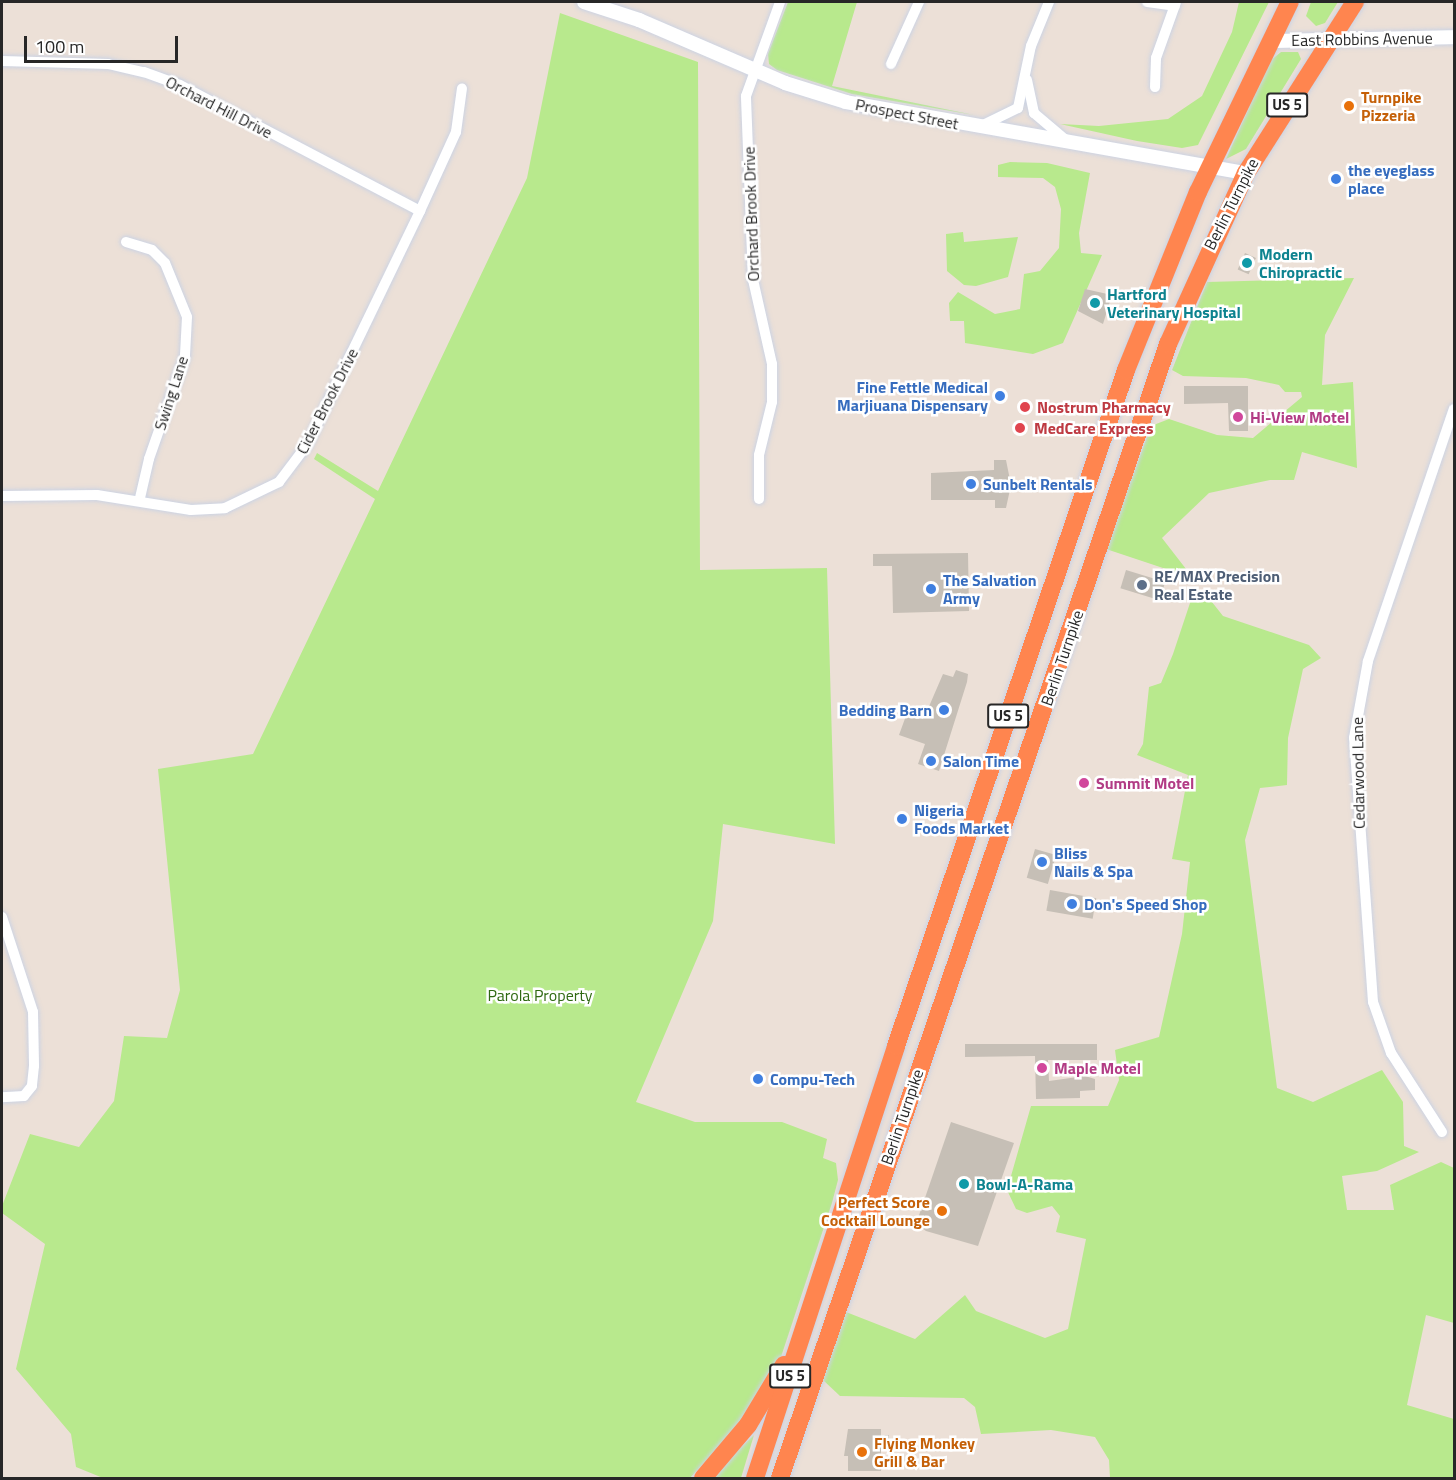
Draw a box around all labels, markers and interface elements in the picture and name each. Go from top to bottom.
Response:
scale bar [27,24,182,62]
street label: East Robbins Avenue [1291,28,1433,50]
text: 100 m [35,33,84,60]
street label: Orchard Hill Drive [163,72,275,142]
place label: Turnpike Pizzeria [1361,87,1421,125]
road number: US 5 [1266,93,1308,117]
street label: Prospect Street [854,95,960,133]
marker: Turnpike Pizzeria [1342,99,1356,113]
street label: Orchard Brook Drive [739,146,763,282]
street label: Berlin Turnpike [1200,155,1262,253]
place label: the eyeglass place [1348,160,1435,198]
marker: the eyeglass place [1329,172,1343,186]
place label: Modern Chiropractic [1259,244,1342,282]
marker: Modern Chiropractic [1240,256,1254,270]
place label: Hartford Veterinary Hospital [1107,284,1241,322]
marker: Hartford Veterinary Hospital [1088,296,1102,310]
street label: Cider Brook Drive [292,345,362,457]
street label: Swing Lane [150,353,192,433]
place label: Fine Fettle Medical Marjiuana Dispensary [837,377,988,415]
marker: Fine Fettle Medical Marjiuana Dispensary [993,389,1007,403]
place label: Nostrum Pharmacy [1037,397,1171,417]
marker: Nostrum Pharmacy [1018,400,1032,414]
place label: Hi-View Motel [1250,407,1349,427]
marker: Hi-View Motel [1231,410,1245,424]
place label: MedCare Express [1034,418,1153,438]
marker: MedCare Express [1011,419,1029,437]
place label: Sunbelt Rentals [983,474,1093,494]
marker: Sunbelt Rentals [964,477,978,491]
place label: RE/MAX Precision Real Estate [1154,566,1280,604]
place label: The Salvation Army [943,570,1037,608]
marker: RE/MAX Precision Real Estate [1135,578,1149,592]
marker: The Salvation Army [924,582,938,596]
street label: Berlin Turnpike [1037,608,1087,708]
place label: Bedding Barn [839,700,932,720]
marker: Bedding Barn [937,703,951,717]
road number: US 5 [987,704,1029,728]
street label: Cedarwood Lane [1347,717,1369,829]
place label: Salon Time [943,751,1019,771]
marker: Salon Time [924,754,938,768]
place label: Summit Motel [1096,773,1194,793]
marker: Summit Motel [1077,776,1091,790]
place label: Nigeria Foods Market [914,800,1009,838]
marker: Nigeria Foods Market [895,812,909,826]
place label: Bliss Nails & Spa [1054,843,1133,881]
marker: Bliss Nails & Spa [1035,855,1049,869]
place label: Don's Speed Shop [1084,894,1207,914]
marker: Don's Speed Shop [1065,897,1079,911]
park label: Parola Property [487,985,593,1005]
place label: Maple Motel [1054,1058,1141,1078]
marker: Maple Motel [1035,1061,1049,1075]
street label: Berlin Turnpike [877,1067,927,1167]
place label: Compu-Tech [770,1069,855,1089]
marker: Compu-Tech [751,1072,765,1086]
place label: Bowl-A-Rama [976,1174,1073,1194]
marker: Bowl-A-Rama [957,1177,971,1191]
place label: Perfect Score Cocktail Lounge [821,1192,930,1230]
marker: Perfect Score Cocktail Lounge [935,1204,949,1218]
road number: US 5 [769,1364,811,1388]
place label: Flying Monkey Grill & Bar [874,1433,975,1471]
marker: Flying Monkey Grill & Bar [855,1445,869,1459]

